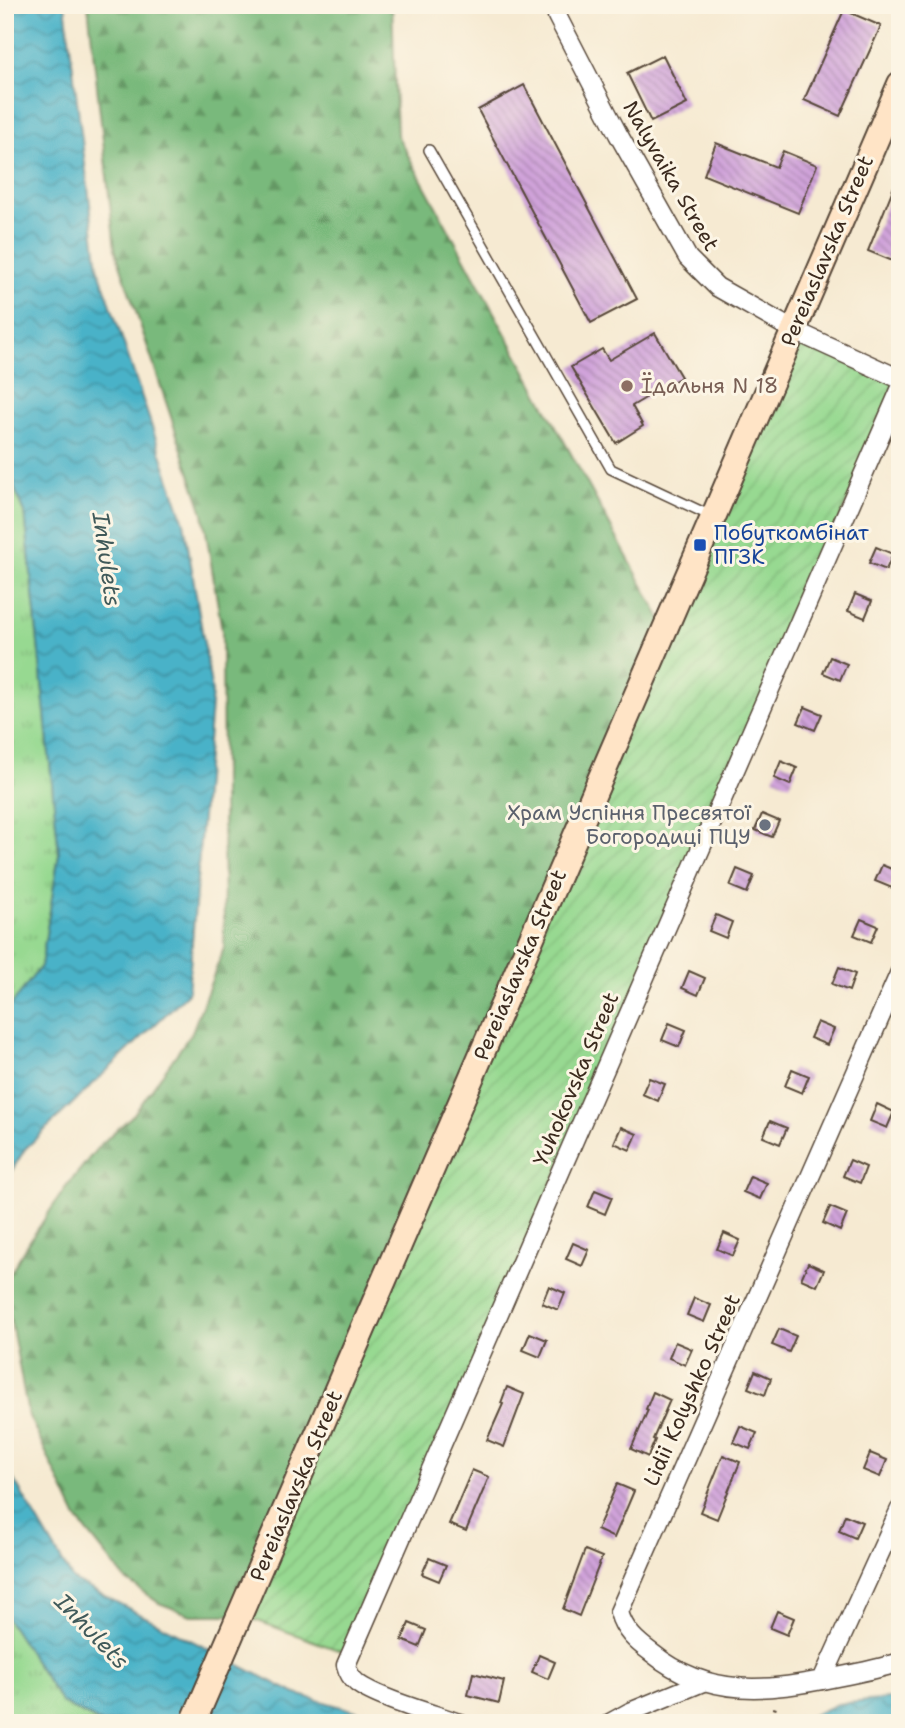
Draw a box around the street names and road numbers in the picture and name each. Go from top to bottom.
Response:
street label: Nalyvaika Street [617,96,725,256]
street label: Pereiaslavska Street [774,151,880,351]
street label: Pereiaslavska Street [467,865,573,1065]
street label: Yuhokovska Street [527,988,625,1170]
street label: Lidii Kolyshko Street [637,1290,747,1490]
street label: Pereiaslavska Street [243,1386,349,1586]

